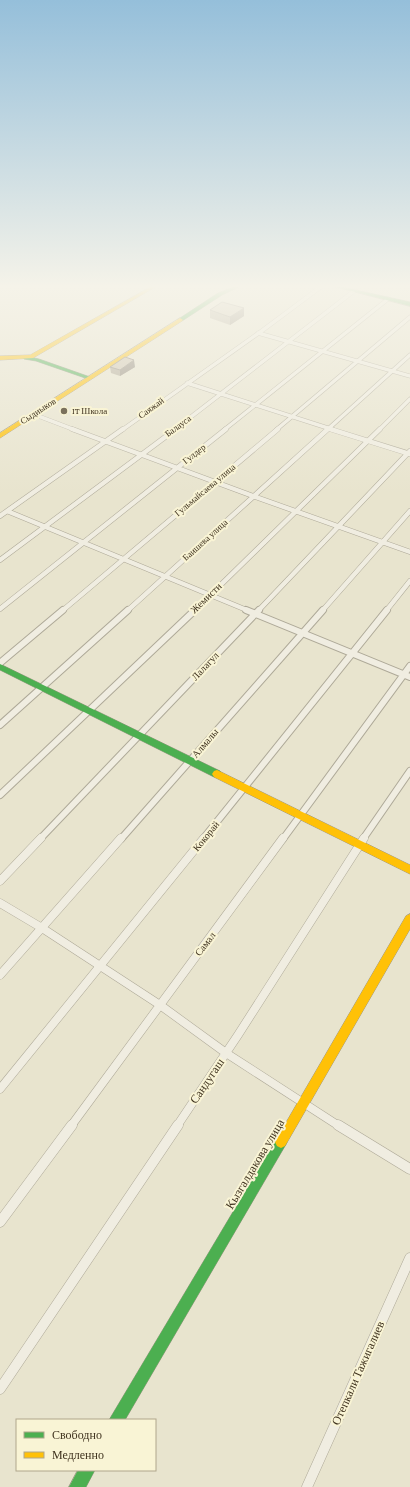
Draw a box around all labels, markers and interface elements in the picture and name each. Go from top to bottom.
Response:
street label: Саяжай [136,395,166,421]
street label: Сыдиыков [18,396,58,426]
marker: IT Школа [59,406,69,416]
place label: IT Школа [72,406,107,416]
street label: Балауса [163,413,193,439]
street label: Гулдер [180,442,208,466]
street label: Гульмайсаева улица [173,462,237,518]
street label: Баишева улица [180,517,230,563]
street label: Жемисти [188,580,224,615]
street label: Лалагул [189,650,221,682]
street label: Алмалы [189,726,221,760]
street label: Кокорай [191,818,222,853]
street label: Самал [193,930,217,958]
street label: Сандугаш [187,1055,228,1106]
street label: Кызгалдакова улица [223,1116,288,1212]
street label: Отепкали Тажигалиев [329,1319,387,1427]
legend [16,1419,156,1471]
text: Свободно [52,1428,102,1442]
text: Медленно [52,1448,104,1462]

